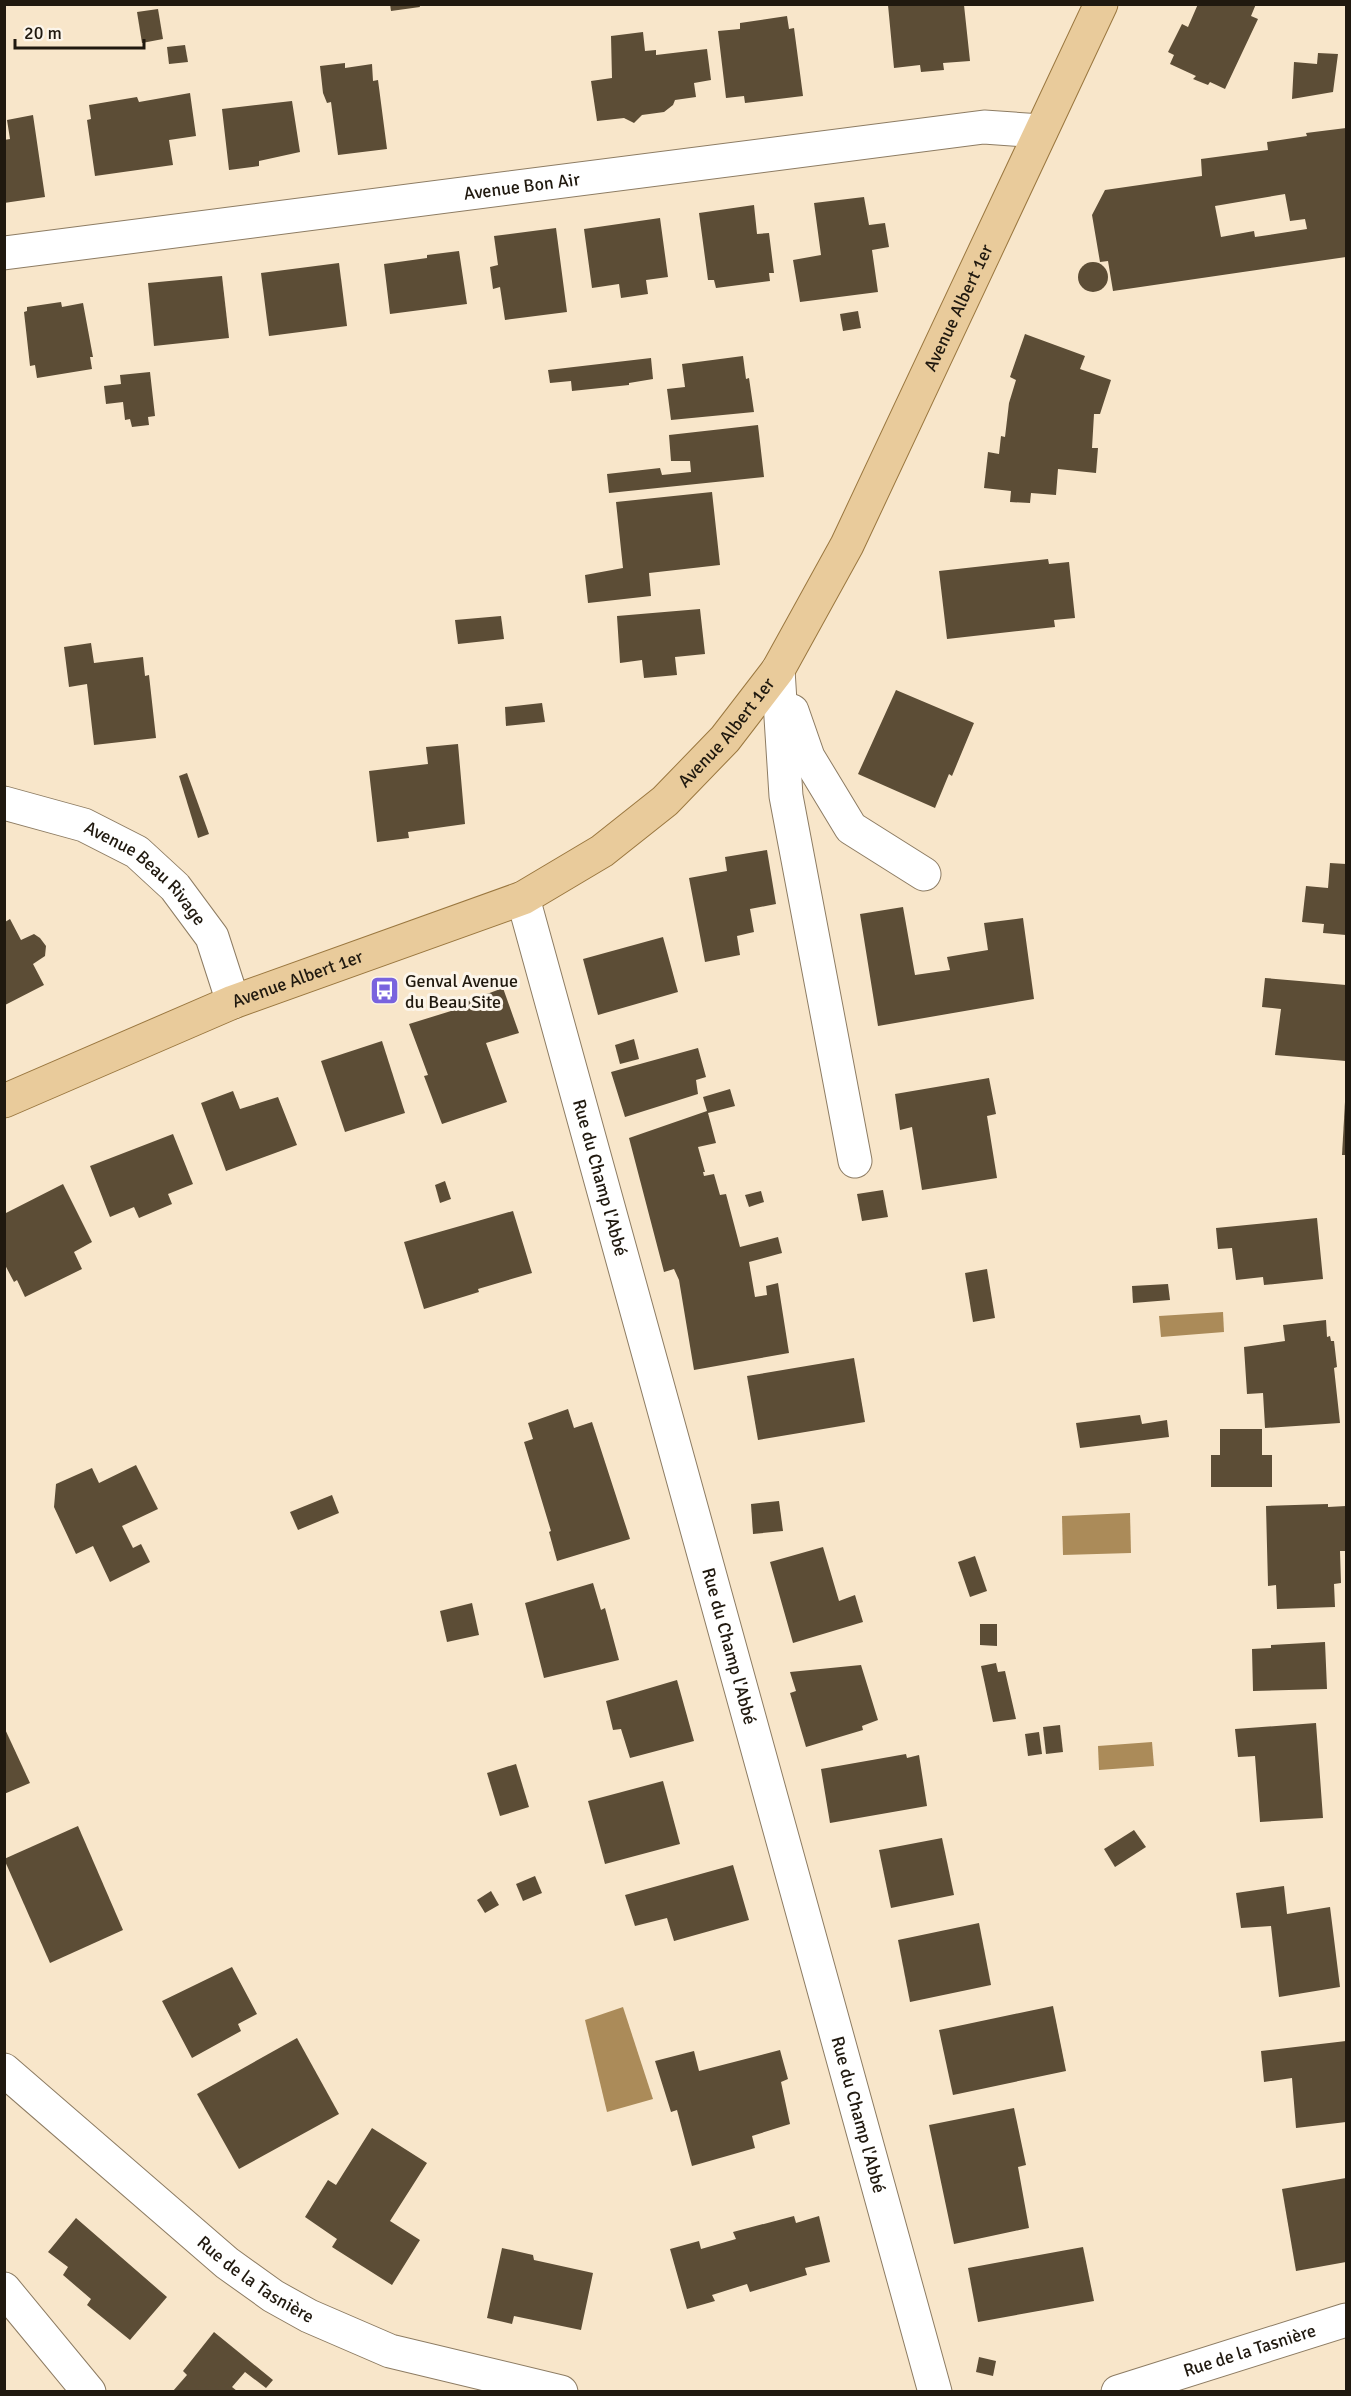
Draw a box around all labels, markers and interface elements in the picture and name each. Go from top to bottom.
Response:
scale bar [15,12,144,50]
text: 20 m [24,22,62,44]
street label: Avenue Bon Air [462,168,581,205]
street label: Avenue Albert 1er [919,241,998,375]
street label: Avenue Albert 1er [673,673,779,792]
street label: Avenue Beau Rivage [81,816,211,930]
street label: Avenue Albert 1er [229,945,366,1012]
place label: Genval Avenue du Beau Site [405,970,518,1013]
bus stop icon: Genval Avenue du Beau Site [368,975,400,1007]
street label: Rue du Champ l'Abbé [568,1097,632,1258]
street label: Rue du Champ l'Abbé [697,1565,761,1727]
street label: Rue du Champ l'Abbé [826,2034,891,2195]
street label: Rue de la Tasnière [193,2231,318,2328]
street label: Rue de la Tasnière [1181,2319,1319,2382]

